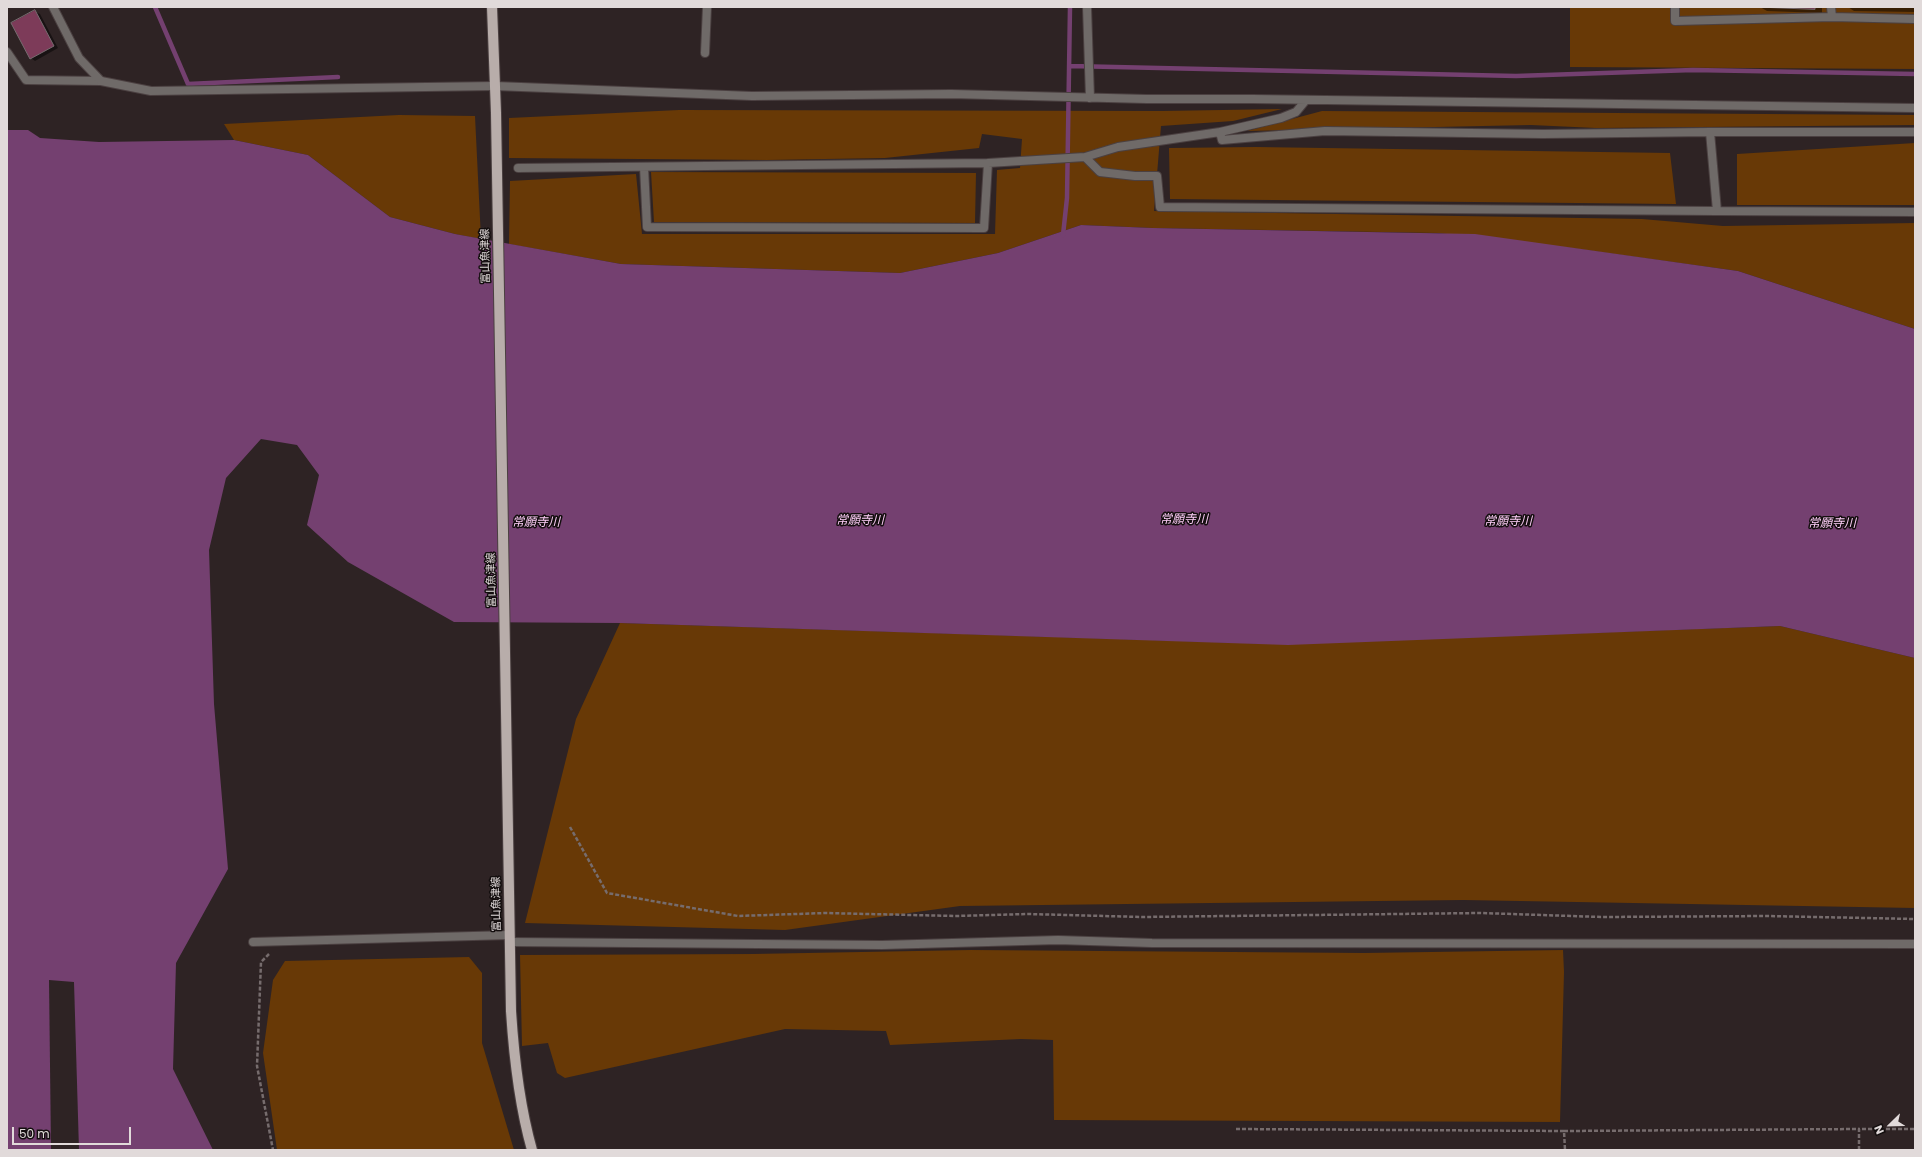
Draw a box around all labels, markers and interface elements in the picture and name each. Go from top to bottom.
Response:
street label: 富山魚津線 [479,228,493,284]
water label: 常願寺川 [1160,513,1208,527]
water label: 常願寺川 [836,514,884,528]
water label: 常願寺川 [1484,515,1532,529]
water label: 常願寺川 [512,516,560,530]
water label: 常願寺川 [1808,517,1856,531]
street label: 富山魚津線 [485,552,499,608]
street label: 富山魚津線 [490,876,504,932]
north arrow [1870,1105,1910,1145]
scale bar [14,1119,133,1145]
text: N [1870,1123,1888,1137]
text: 50 m [19,1125,50,1142]

